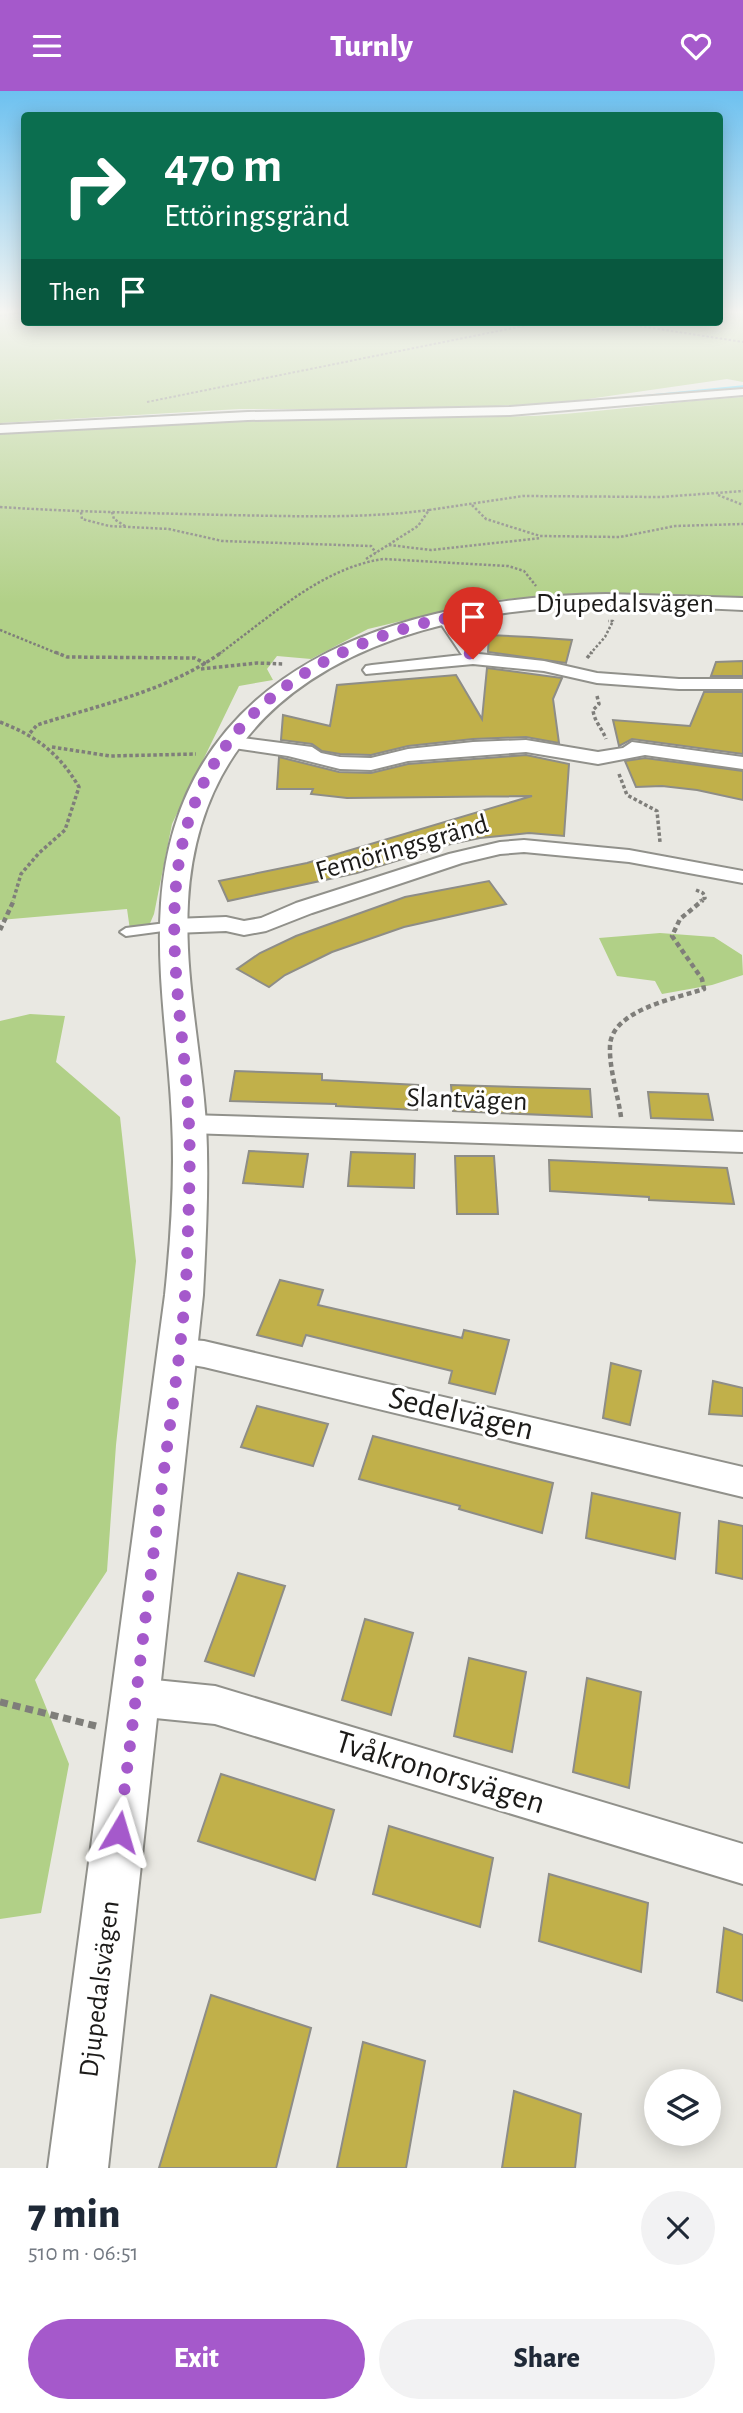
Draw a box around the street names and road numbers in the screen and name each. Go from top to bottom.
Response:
street label: Djupedalsvägen [536,590,714,618]
street label: Femöringsgränd [312,810,492,886]
street label: Slantvägen [406,1084,528,1116]
street label: Sedelvägen [385,1381,537,1447]
street label: Tvåkronorsvägen [331,1726,549,1820]
street label: Djupedalsvägen [75,1899,125,2079]

